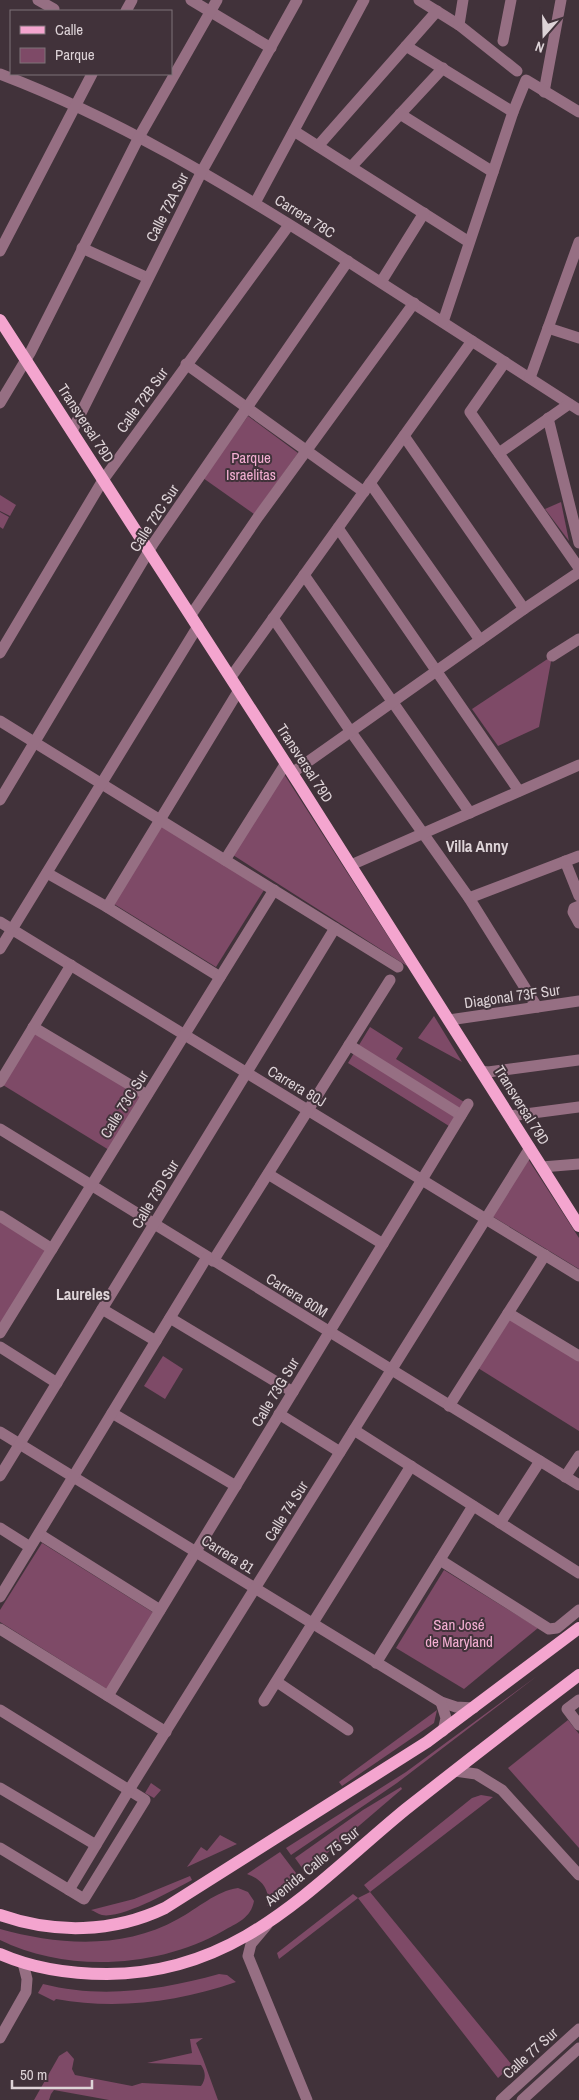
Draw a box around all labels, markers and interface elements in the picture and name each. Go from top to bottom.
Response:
legend [10,10,172,75]
north arrow [519,10,569,60]
text: Calle [55,19,83,40]
text: N [533,37,547,57]
text: Parque [55,44,95,65]
street label: Calle 72A Sur [141,169,193,245]
street label: Carrera 78C [271,189,339,243]
street label: Calle 72B Sur [111,363,173,437]
street label: Transversal 79D [53,380,119,466]
park label: Parque Israelitas [226,447,276,485]
street label: Calle 72C Sur [124,480,184,556]
street label: Transversal 79D [272,720,338,806]
district label: Villa Anny [446,835,509,857]
street label: Diagonal 73F Sur [463,979,561,1013]
street label: Carrera 80J [264,1060,330,1112]
street label: Transversal 79D [489,1061,555,1149]
street label: Calle 73C Sur [95,1066,153,1142]
street label: Calle 73D Sur [126,1156,184,1232]
street label: Carrera 80M [262,1268,332,1322]
district label: Laureles [56,1283,110,1305]
street label: Calle 73G Sur [246,1353,304,1431]
street label: Calle 74 Sur [259,1477,313,1545]
street label: Carrera 81 [198,1530,259,1579]
park label: San José de Maryland [425,1614,493,1652]
street label: Avenida Calle 75 Sur [260,1821,364,1911]
street label: Calle 77 Sur [498,2023,562,2083]
scale bar [12,2058,92,2090]
text: 50 m [20,2064,47,2085]

